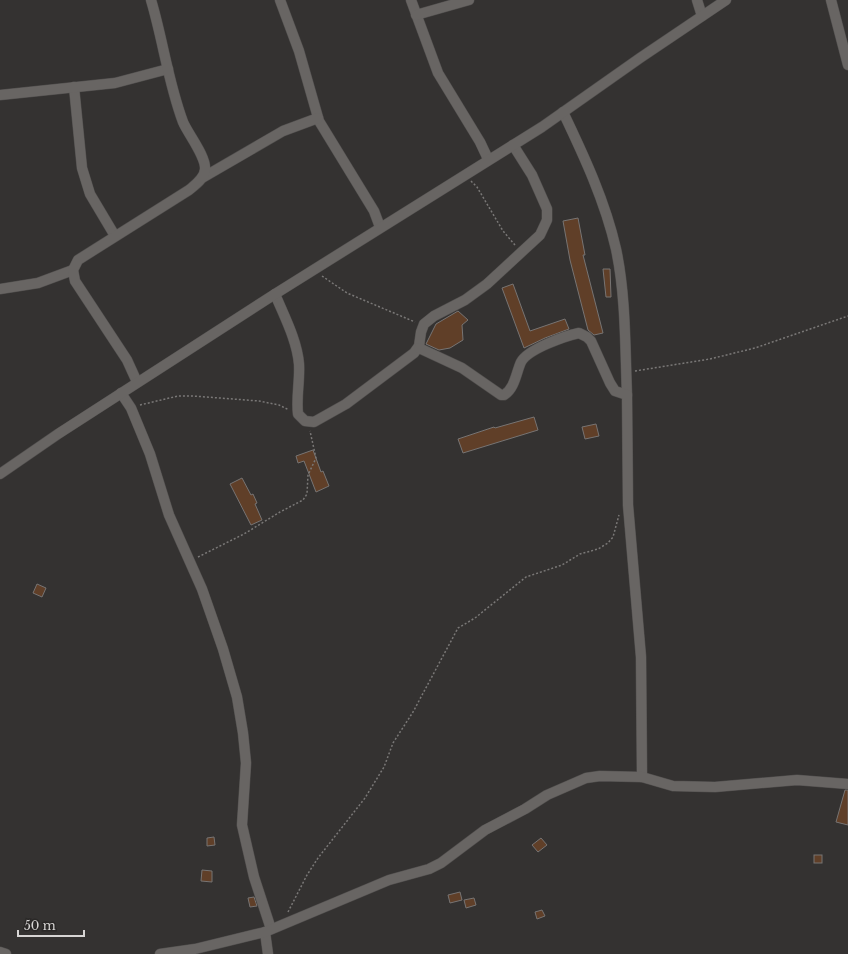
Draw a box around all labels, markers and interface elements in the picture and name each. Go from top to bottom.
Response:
scale bar [18,912,84,938]
text: 50 m [24,918,56,933]

